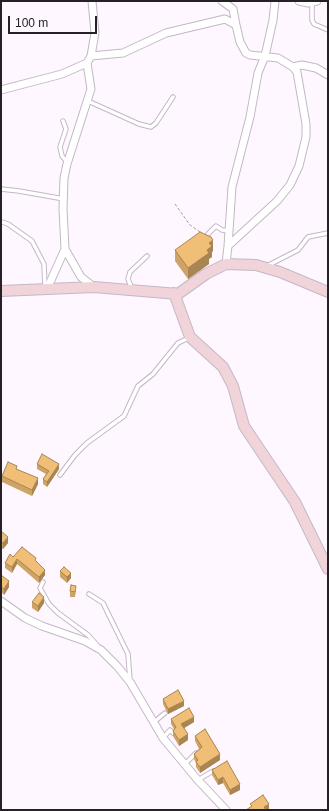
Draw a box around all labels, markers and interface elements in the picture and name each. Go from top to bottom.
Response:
scale bar [10,8,99,34]
text: 100 m [15,16,48,30]

